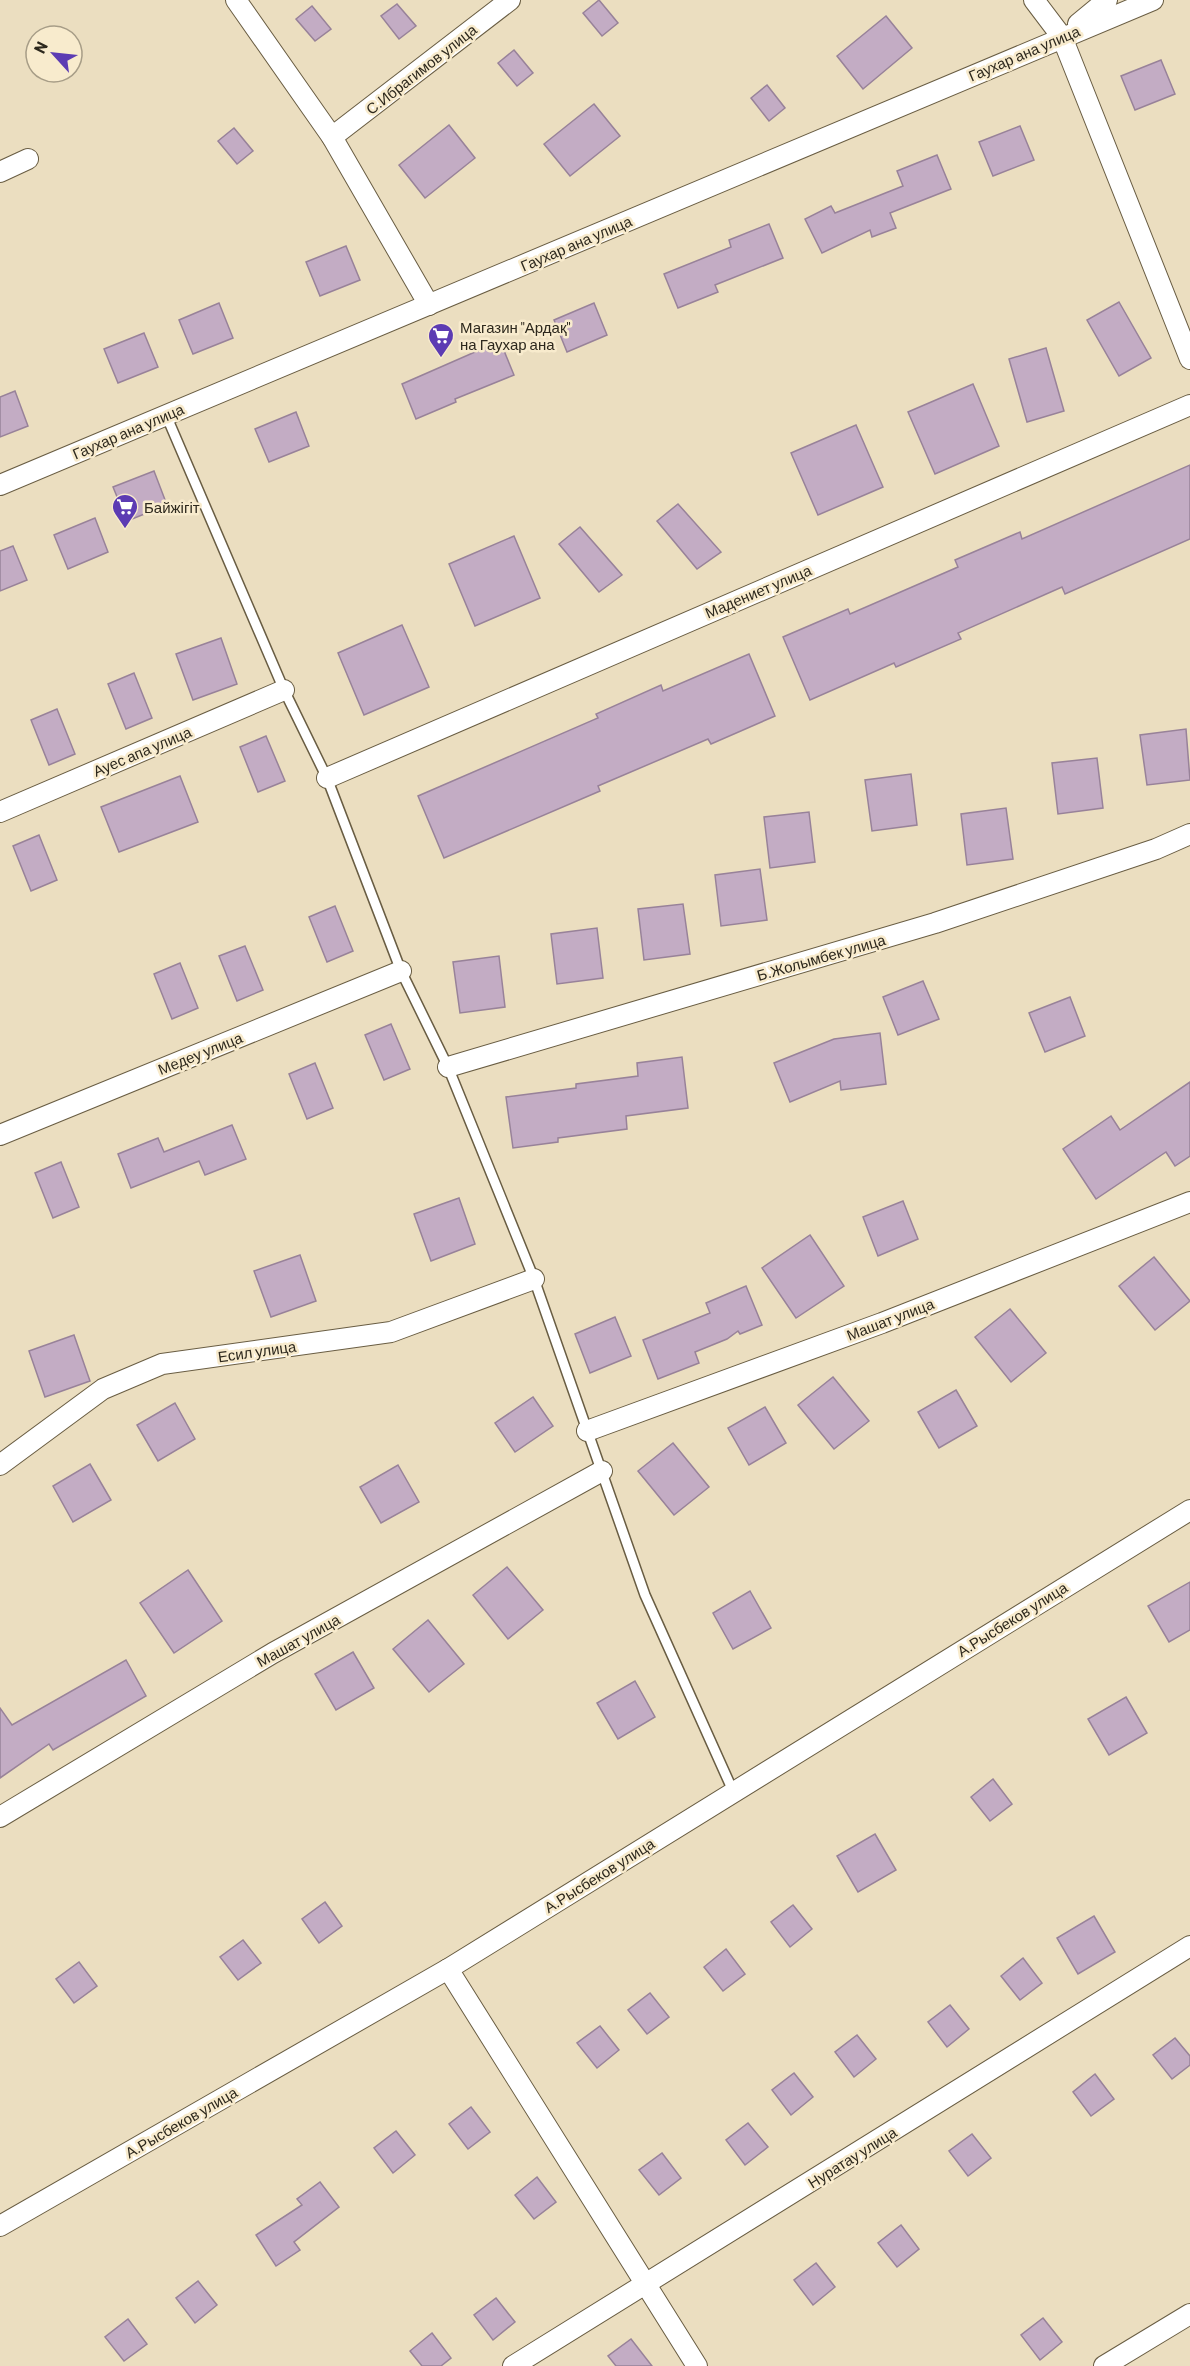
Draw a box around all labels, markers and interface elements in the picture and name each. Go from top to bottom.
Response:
street label: С.Ибрагимов улица [362,20,481,118]
street label: Гаухар ана улица [966,21,1083,85]
north arrow [24,24,84,84]
text: N [29,38,51,56]
street label: Гаухар ана улица [518,211,635,275]
place label: Магазин "Ардақ" на Гаухар ана [460,318,570,353]
supermarket icon: Магазин "Ардақ" на Гаухар ана [426,321,456,359]
street label: Гаухар ана улица [70,399,187,463]
supermarket icon: Байжігіт [110,492,140,530]
place label: Байжігіт [144,498,200,516]
street label: Мадениет улица [702,560,814,622]
street label: Ауес апа улица [90,722,194,780]
street label: Б.Жолымбек улица [755,930,888,984]
street label: Медеу улица [155,1028,245,1078]
street label: Машат улица [844,1294,937,1344]
street label: Есил улица [217,1337,298,1365]
street label: А.Рысбеков улица [954,1578,1071,1660]
street label: Машат улица [253,1609,343,1670]
street label: А.Рысбеков улица [541,1834,658,1916]
street label: А.Рысбеков улица [122,2082,241,2161]
street label: Нуратау улица [804,2122,900,2191]

